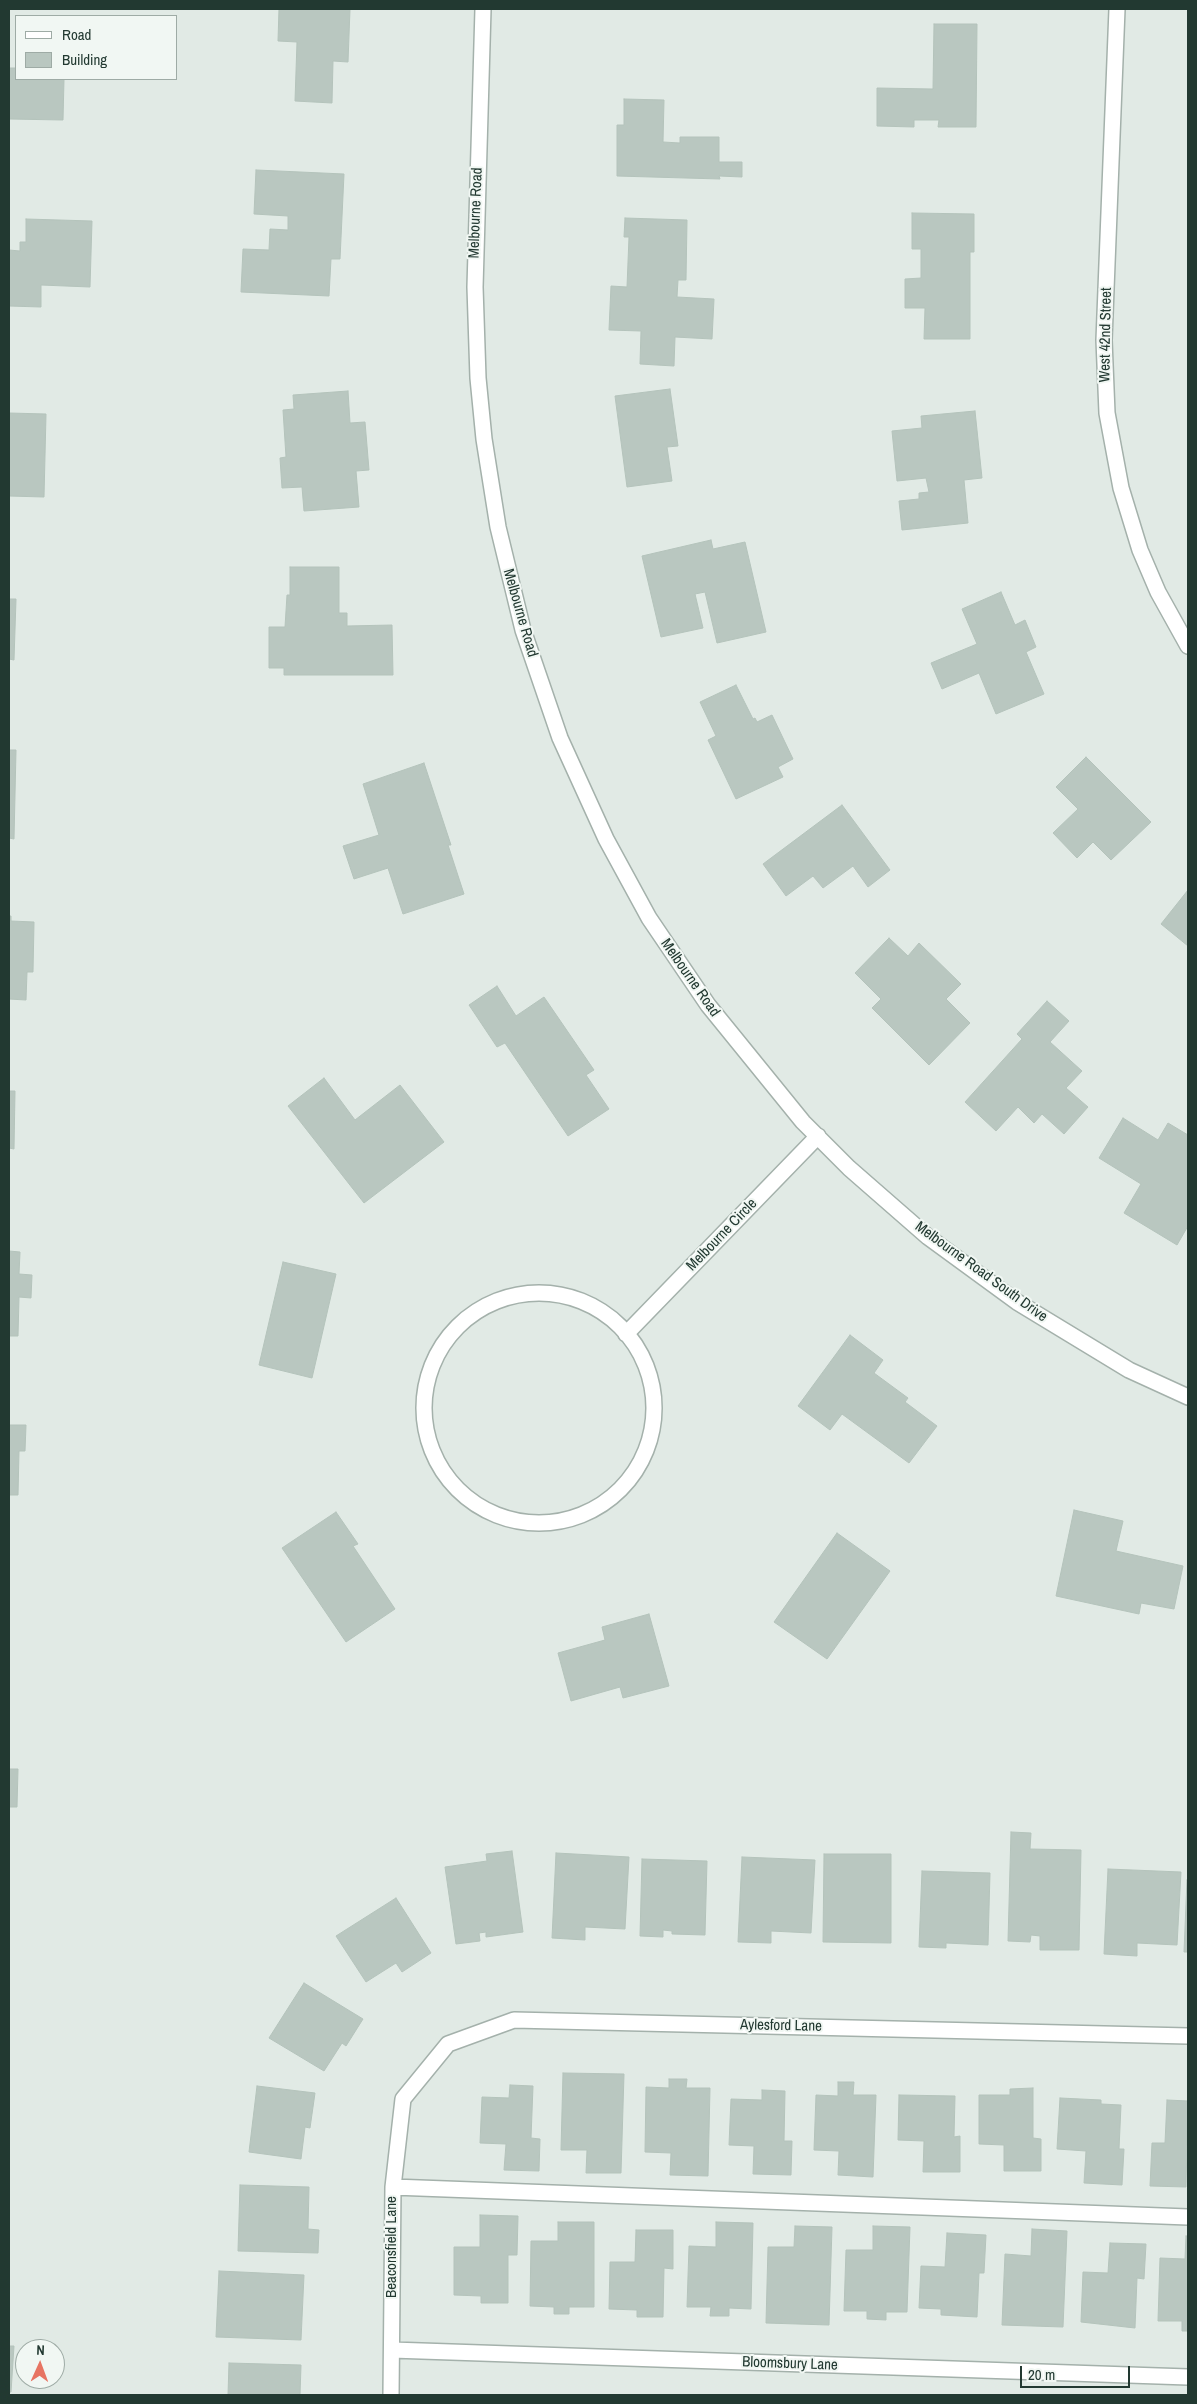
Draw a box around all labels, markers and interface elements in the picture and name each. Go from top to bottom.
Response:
legend [15,15,178,80]
text: Road [62,24,91,45]
text: Building [62,49,107,70]
street label: Melbourne Road [465,167,487,259]
street label: West 42nd Street [1096,287,1116,383]
street label: Melbourne Road [499,567,541,659]
street label: Melbourne Road [657,936,723,1020]
street label: Melbourne Circle [683,1195,761,1275]
street label: Melbourne Road South Drive [911,1218,1051,1326]
street label: Aylesford Lane [740,2016,822,2036]
street label: Beaconsfield Lane [383,2196,401,2298]
north arrow [15,2339,65,2389]
text: N [36,2341,45,2359]
street label: Bloomsbury Lane [742,2353,838,2375]
scale bar [1022,2356,1132,2388]
text: 20 m [1028,2364,1055,2385]

